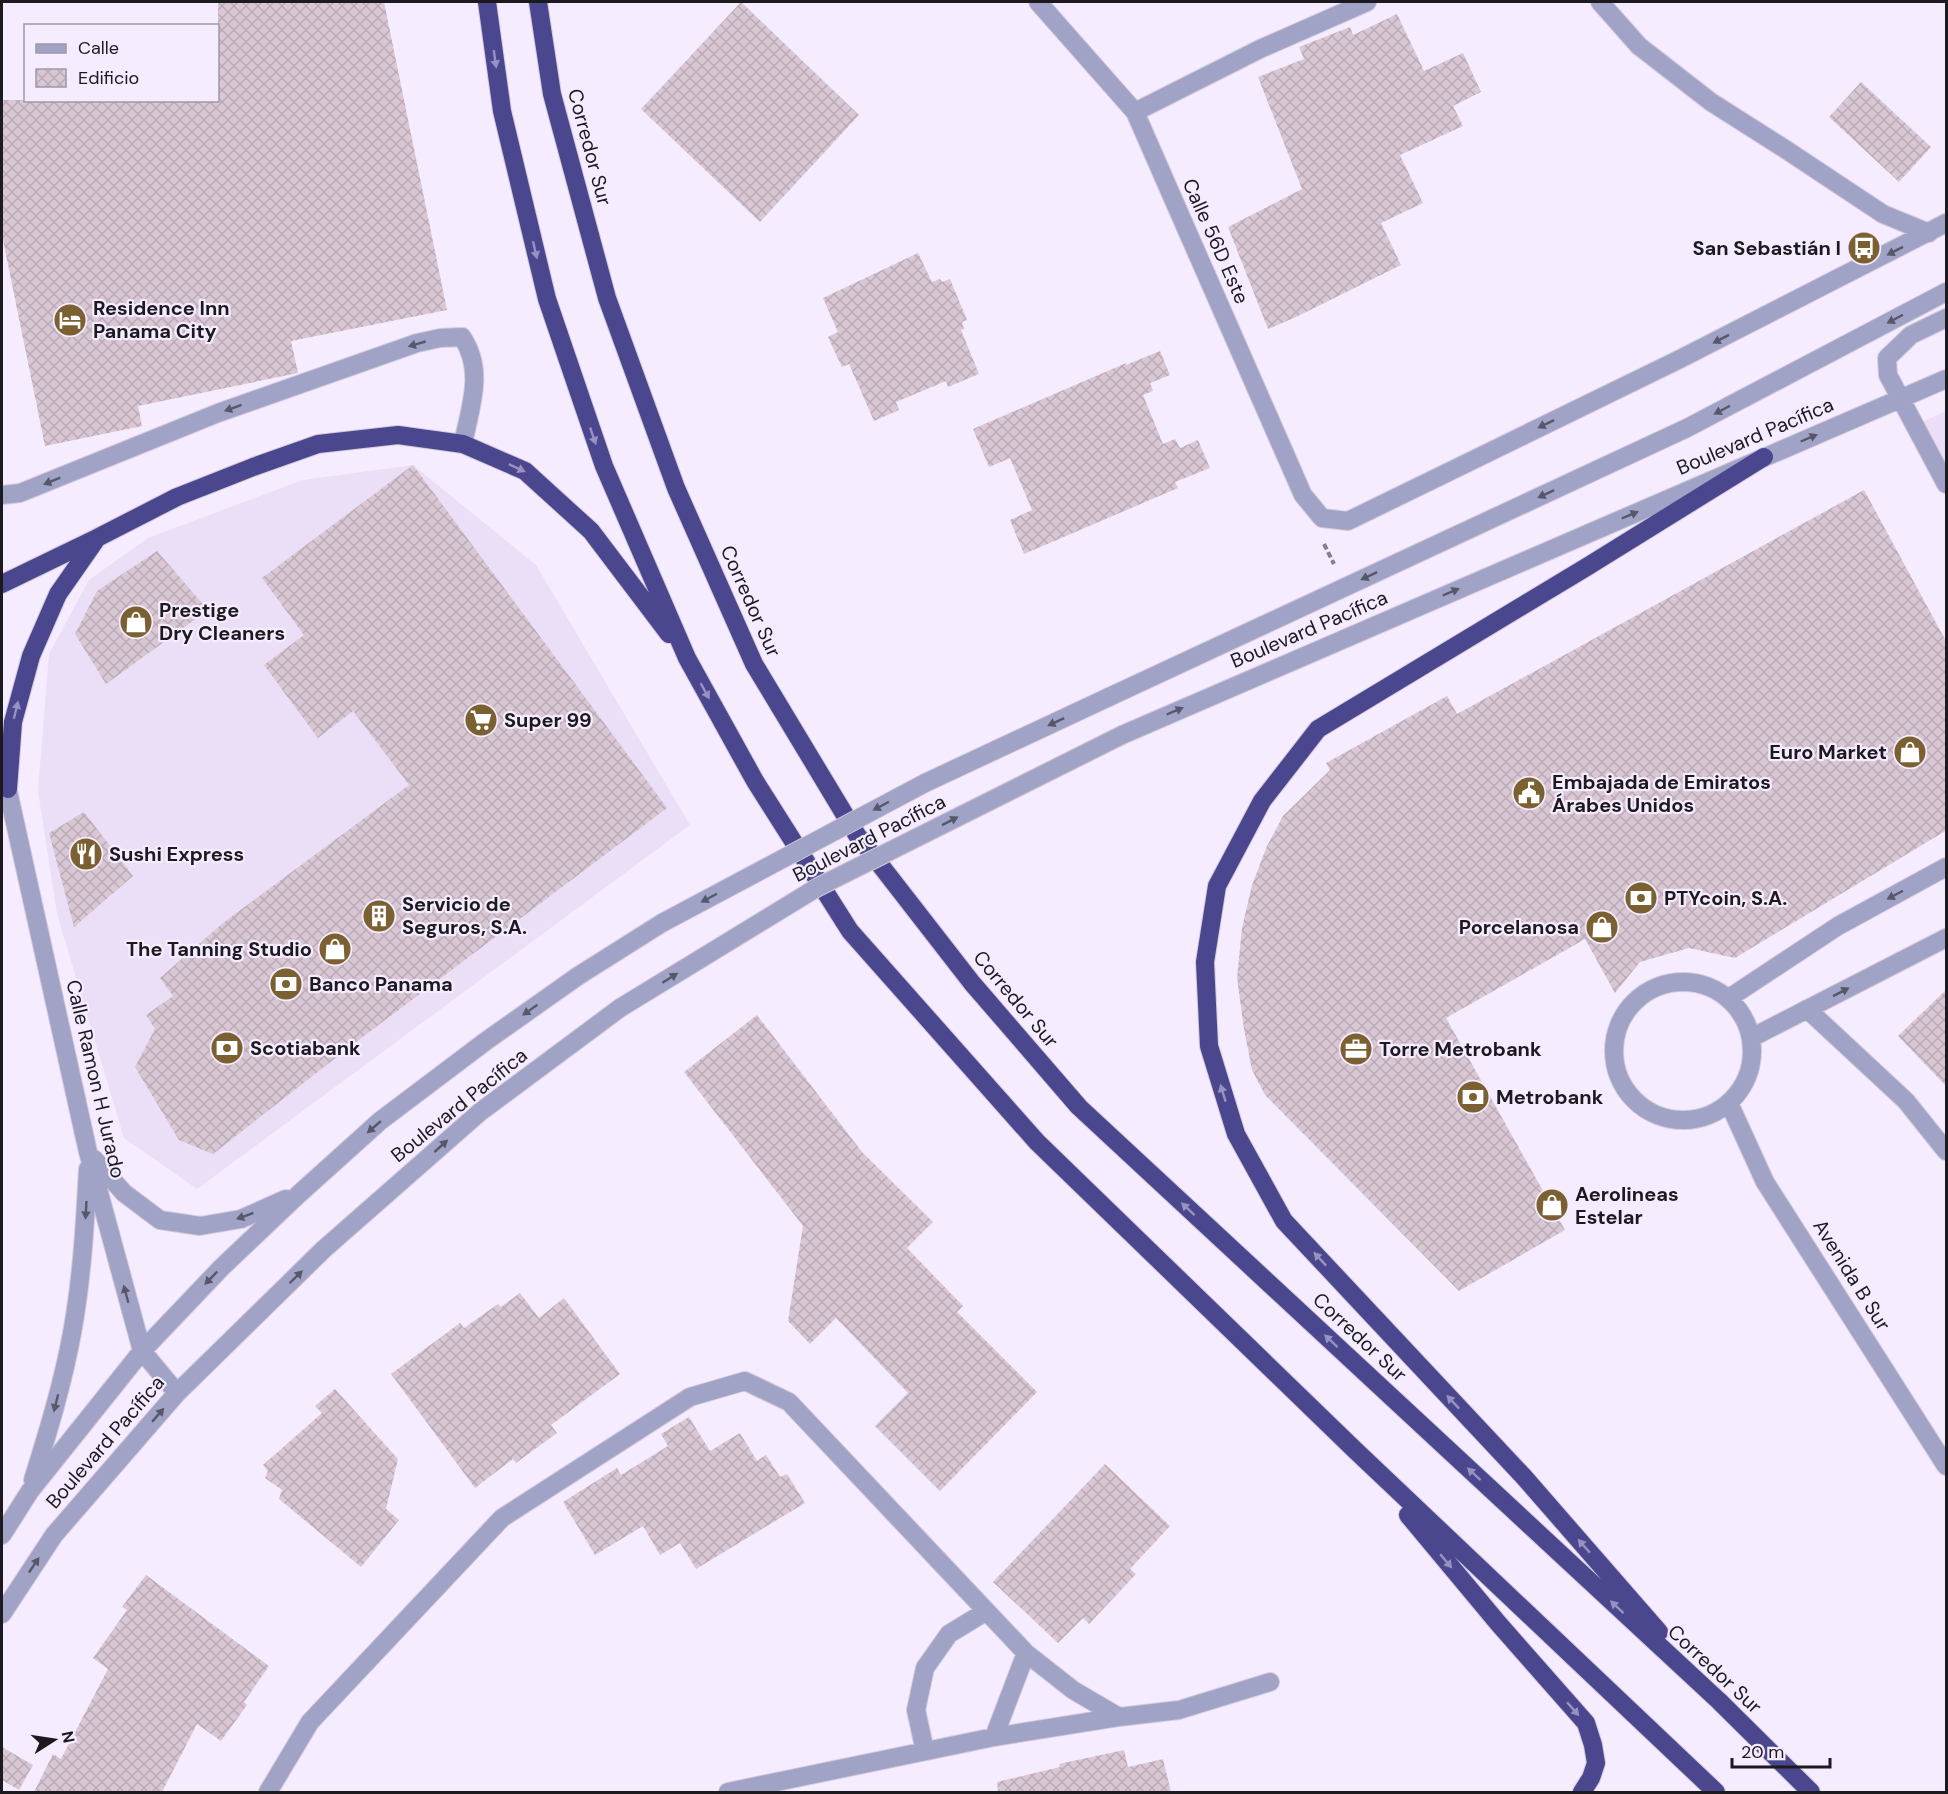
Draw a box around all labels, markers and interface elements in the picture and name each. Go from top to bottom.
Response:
legend [24,24,219,102]
text: Calle [78,36,119,60]
one-way arrow [490,50,500,69]
text: Edificio [78,66,139,90]
street label: Corredor Sur [562,86,618,208]
street label: Calle 56D Este [1177,174,1255,308]
bus stop icon: San Sebastián I [1846,230,1882,266]
place label: San Sebastián I [1693,235,1841,261]
one-way arrow [531,241,540,260]
one-way arrow [1886,246,1903,255]
place label: Residence Inn Panama City [93,295,230,344]
hotel icon: Residence Inn Panama City [52,302,88,338]
one-way arrow [1886,314,1903,324]
one-way arrow [1712,334,1729,343]
one-way arrow [408,339,426,349]
street label: Boulevard Pacífica [1673,391,1837,481]
one-way arrow [224,403,242,413]
one-way arrow [1713,405,1730,415]
one-way arrow [1537,420,1554,429]
one-way arrow [589,427,599,445]
one-way arrow [1800,433,1818,442]
one-way arrow [508,463,525,472]
one-way arrow [43,476,61,486]
one-way arrow [1538,489,1555,498]
one-way arrow [1621,510,1639,520]
street label: Corredor Sur [715,541,787,661]
one-way arrow [1361,572,1378,581]
street label: Boulevard Pacífica [1227,584,1391,674]
one-way arrow [1442,588,1459,597]
place label: Prestige Dry Cleaners [159,597,285,646]
shop icon: Prestige Dry Cleaners [118,604,154,640]
one-way arrow [700,683,710,700]
one-way arrow [12,701,22,719]
supermarket icon: Super 99 [463,702,499,738]
place label: Super 99 [504,707,592,733]
one-way arrow [1167,707,1184,716]
one-way arrow [1048,717,1065,726]
shop icon: Euro Market [1892,734,1928,770]
place label: Euro Market [1769,739,1887,765]
place label: Embajada de Emiratos Árabes Unidos [1552,769,1771,818]
public building icon: Embajada de Emiratos Árabes Unidos [1511,775,1547,811]
street label: Boulevard Pacífica [788,788,950,888]
one-way arrow [872,801,889,811]
one-way arrow [941,816,958,826]
restaurant icon: Sushi Express [68,836,104,872]
place label: Sushi Express [109,841,244,867]
bank icon: PTYcoin, S.A. [1623,880,1659,916]
place label: PTYcoin, S.A. [1664,885,1787,911]
one-way arrow [1886,890,1903,900]
place label: Servicio de Seguros, S.A. [402,891,527,940]
one-way arrow [700,893,717,903]
building icon: Servicio de Seguros, S.A. [361,898,397,934]
shop icon: Porcelanosa [1584,909,1620,945]
place label: Porcelanosa [1459,914,1579,940]
shop icon: The Tanning Studio [317,931,353,967]
place label: The Tanning Studio [126,936,312,962]
street label: Corredor Sur [968,945,1064,1053]
bank icon: Banco Panama [268,966,304,1002]
place label: Banco Panama [309,971,453,997]
one-way arrow [662,972,678,983]
street label: Calle Ramon H Jurado [61,977,131,1181]
one-way arrow [1833,987,1850,997]
one-way arrow [523,1004,539,1016]
bank icon: Scotiabank [209,1030,245,1066]
office icon: Torre Metrobank [1338,1031,1374,1067]
place label: Scotiabank [250,1035,361,1061]
place label: Torre Metrobank [1379,1036,1542,1062]
street label: Boulevard Pacífica [385,1042,533,1168]
bank icon: Metrobank [1455,1079,1491,1115]
one-way arrow [1218,1084,1227,1102]
place label: Metrobank [1496,1084,1604,1110]
one-way arrow [366,1120,382,1133]
one-way arrow [433,1139,448,1153]
place label: Aerolineas Estelar [1575,1181,1679,1230]
shop icon: Aerolineas Estelar [1534,1187,1570,1223]
one-way arrow [81,1201,90,1220]
one-way arrow [1181,1202,1196,1216]
one-way arrow [235,1212,253,1222]
street label: Avenida B Sur [1807,1214,1897,1336]
one-way arrow [1313,1252,1327,1267]
one-way arrow [205,1270,218,1285]
one-way arrow [289,1270,304,1284]
one-way arrow [121,1285,131,1303]
street label: Corredor Sur [1307,1287,1413,1387]
one-way arrow [1325,1335,1339,1349]
street label: Boulevard Pacífica [40,1370,170,1514]
one-way arrow [51,1394,60,1412]
one-way arrow [1447,1395,1461,1409]
one-way arrow [151,1408,164,1423]
one-way arrow [1467,1468,1482,1481]
one-way arrow [1578,1539,1591,1554]
one-way arrow [1440,1553,1453,1569]
one-way arrow [28,1557,39,1573]
one-way arrow [1610,1601,1625,1614]
street label: Corredor Sur [1662,1619,1768,1719]
one-way arrow [1566,1701,1579,1716]
north arrow [24,1710,84,1770]
text: N [57,1729,80,1745]
scale bar [1732,1731,1830,1769]
text: 20 m [1741,1740,1784,1764]

